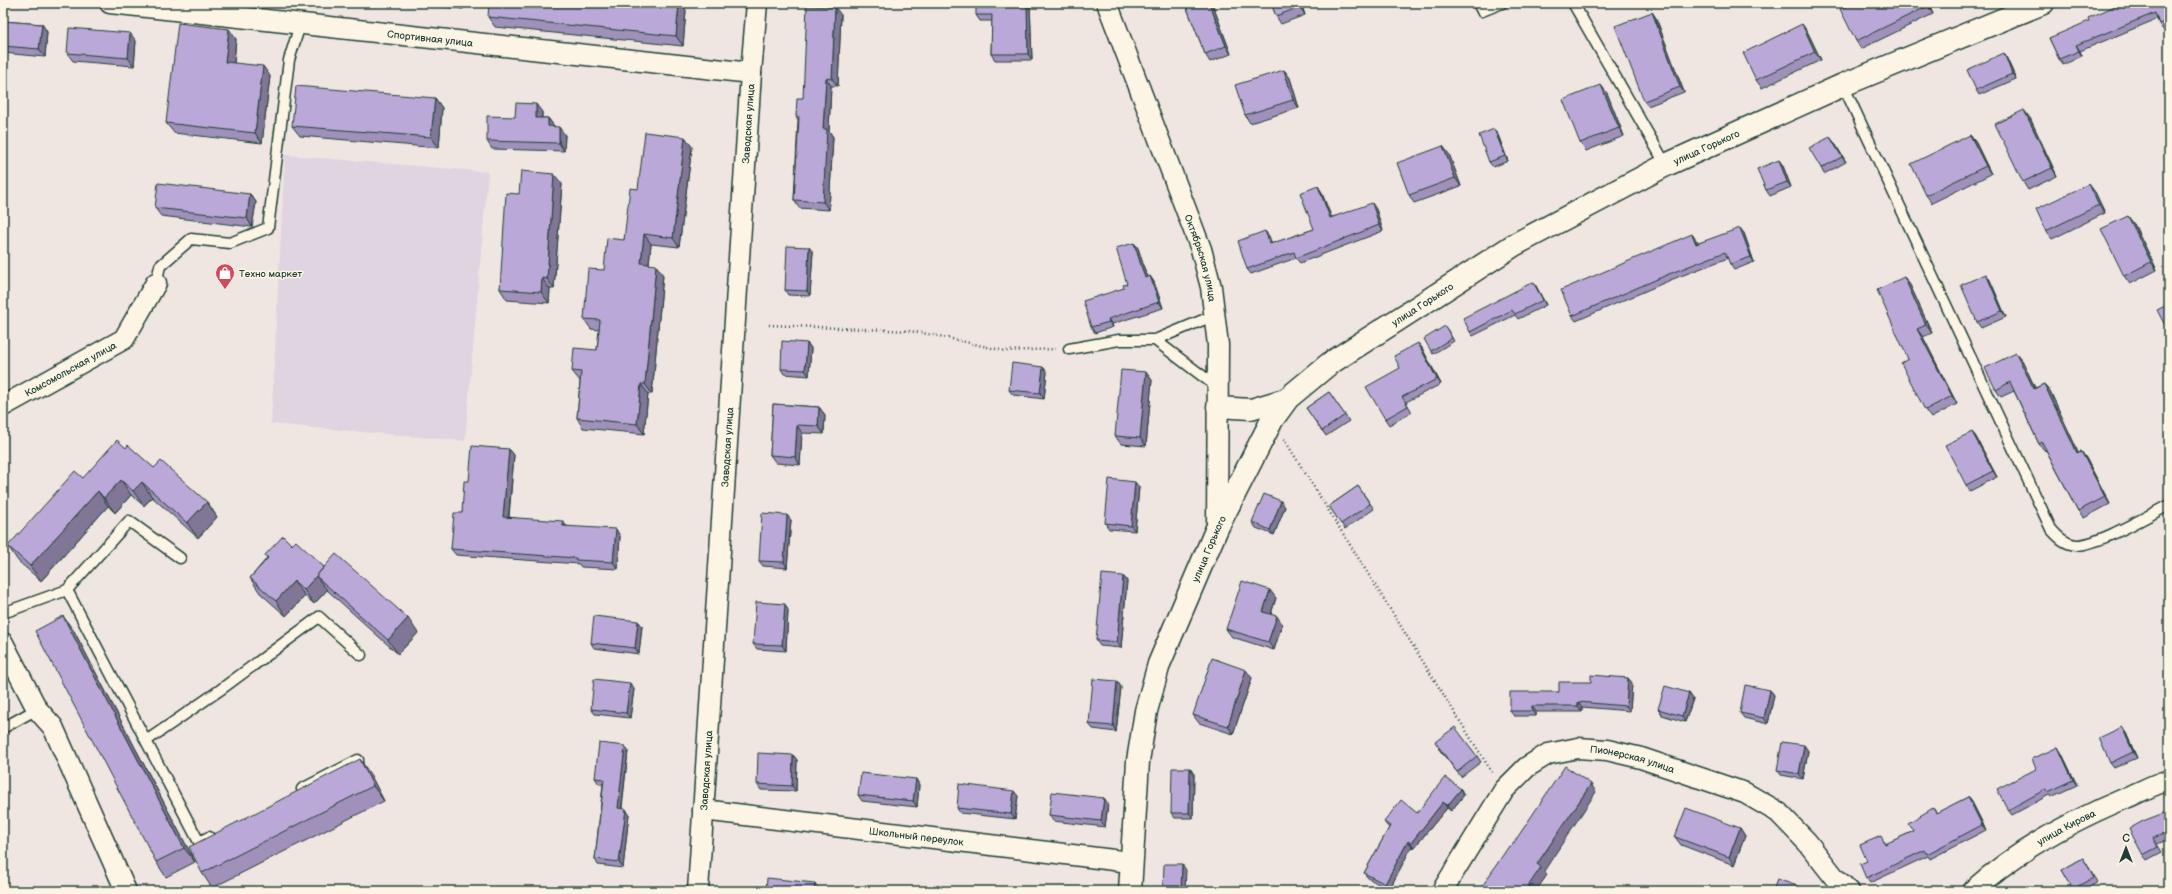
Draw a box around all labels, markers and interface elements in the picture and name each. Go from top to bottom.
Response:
street label: Спортивная улица [386,28,474,50]
street label: Заводская улица [740,83,757,164]
street label: улица Горького [1672,128,1741,168]
street label: Октябрьская улица [1181,213,1218,303]
shop icon: Техно маркет [214,262,236,290]
place label: Техно маркет [239,268,303,280]
street label: улица Горького [1390,281,1456,329]
street label: Комсомольская улица [23,339,119,400]
street label: Заводская улица [719,407,736,487]
street label: улица Горького [1190,514,1229,584]
street label: Заводская улица [698,730,715,811]
street label: Пионерская улица [1590,744,1676,776]
street label: улица Кирова [2035,807,2098,848]
street label: Школьный переулок [868,825,965,849]
north arrow [2106,828,2146,868]
text: С [2122,832,2130,845]

